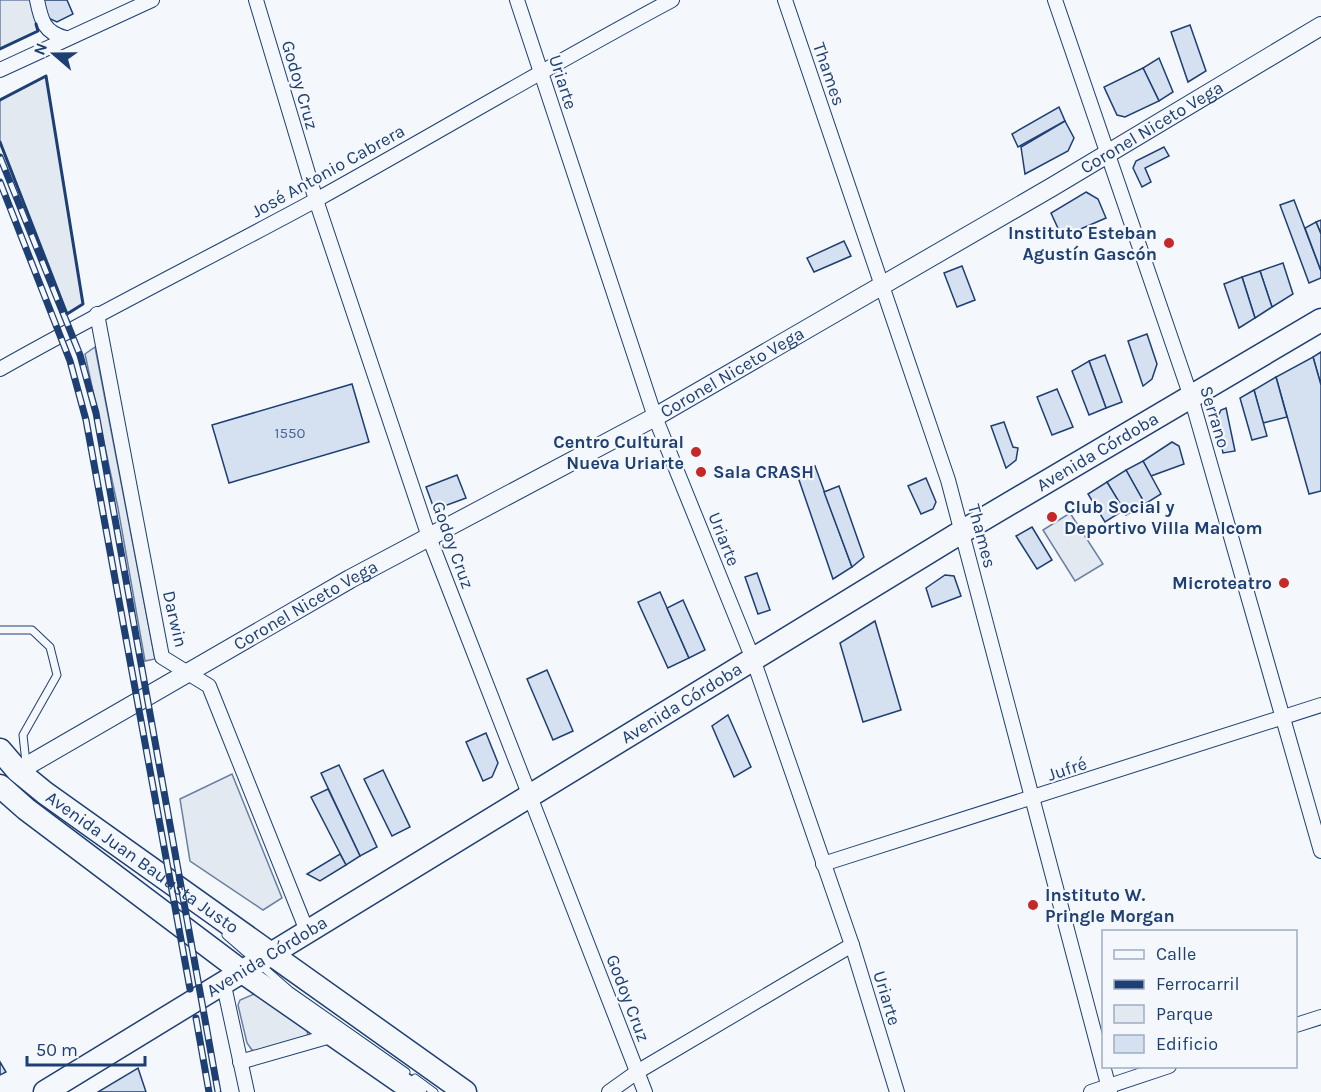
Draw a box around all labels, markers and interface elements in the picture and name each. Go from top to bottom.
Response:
north arrow [24,24,84,84]
street label: Godoy Cruz [277,38,323,132]
text: N [29,40,51,58]
street label: Thames [808,40,850,108]
street label: Uriarte [544,52,582,112]
street label: Coronel Niceto Vega [1076,76,1227,178]
street label: José Antonio Cabrera [247,120,409,222]
place label: Instituto Esteban Agustín Gascón [1008,222,1157,265]
marker: Instituto Esteban Agustín Gascón [1162,236,1176,250]
street label: Coronel Niceto Vega [656,322,808,423]
street label: Serrano [1195,383,1235,451]
street label: Avenida Córdoba [1033,407,1163,496]
house number: 1550 [275,424,305,442]
place label: Centro Cultural Nueva Uriarte [553,431,684,474]
marker: Centro Cultural Nueva Uriarte [689,445,703,459]
place label: Sala CRASH [713,461,814,483]
marker: Sala CRASH [694,465,708,479]
place label: Club Social y Deportivo Villa Malcom [1064,496,1263,539]
street label: Godoy Cruz [427,498,479,592]
street label: Thames [963,502,1001,570]
street label: Uriarte [703,509,745,569]
marker: Club Social y Deportivo Villa Malcom [1045,510,1059,524]
street label: Coronel Niceto Vega [229,555,382,655]
place label: Microteatro [1172,572,1272,594]
marker: Microteatro [1277,576,1291,590]
street label: Darwin [158,588,192,650]
street label: Avenida Córdoba [617,658,746,748]
street label: Jufré [1045,752,1089,786]
street label: Avenida Juan Bautista Justo [42,786,243,938]
place label: Instituto W. Pringle Morgan [1045,884,1175,927]
marker: Instituto W. Pringle Morgan [1026,898,1040,912]
street label: Avenida Córdoba [202,911,331,1002]
legend [1102,930,1297,1068]
text: Calle [1156,943,1196,965]
street label: Godoy Cruz [601,951,655,1045]
street label: Uriarte [868,968,906,1028]
text: Ferrocarril [1156,973,1240,995]
text: Parque [1156,1003,1213,1025]
scale bar [27,1029,146,1067]
text: Edificio [1156,1033,1218,1055]
text: 50 m [36,1039,78,1061]

